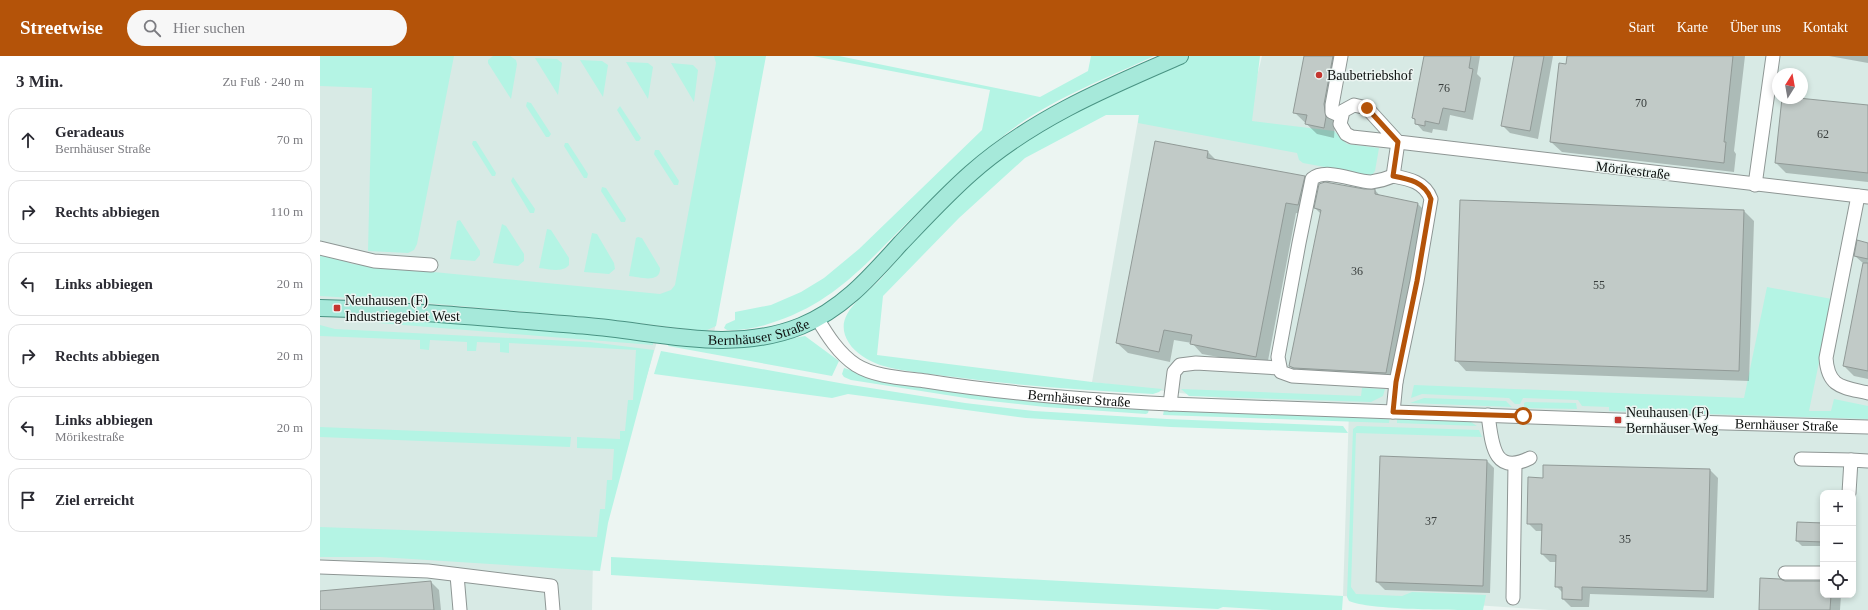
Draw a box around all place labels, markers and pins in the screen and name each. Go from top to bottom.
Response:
place label: Baubetriebshof [1327,68,1413,83]
marker: Baubetriebshof [1314,70,1324,80]
place label: Neuhausen (F) Industriegebiet West [345,293,460,324]
marker: Neuhausen (F) Industriegebiet West [332,303,342,313]
place label: Neuhausen (F) Bernhäuser Weg [1626,405,1718,436]
marker: Neuhausen (F) Bernhäuser Weg [1613,415,1623,425]

